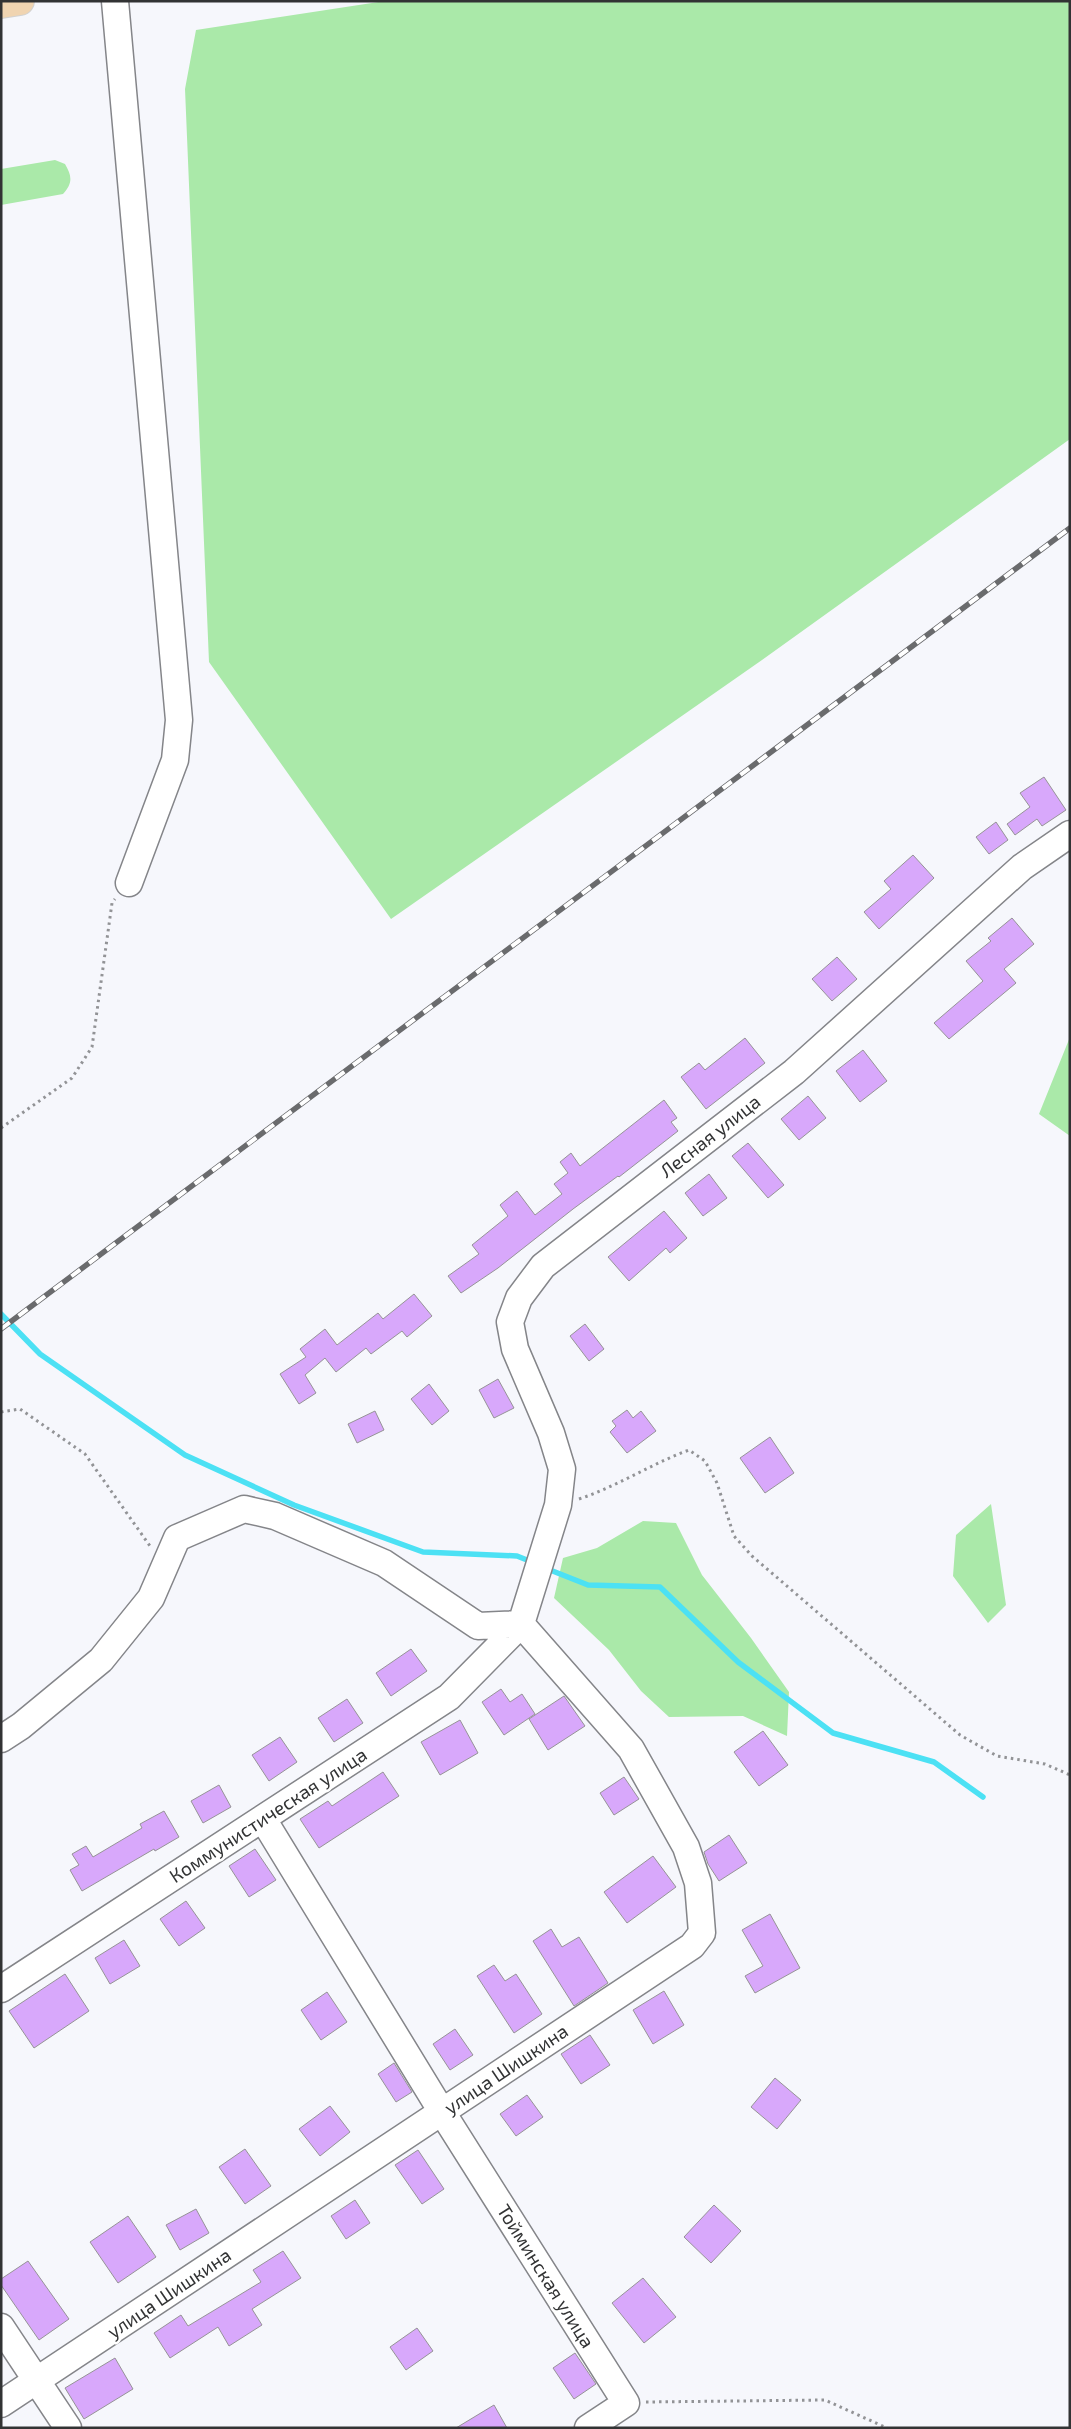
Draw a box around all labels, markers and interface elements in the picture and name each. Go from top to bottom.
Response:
street label: Лесная улица [655,1089,765,1183]
street label: Коммунистическая улица [165,1742,371,1888]
street label: улица Шишкина [439,2019,573,2119]
street label: Тойминская улица [492,2200,600,2352]
street label: улица Шишкина [102,2243,236,2343]

